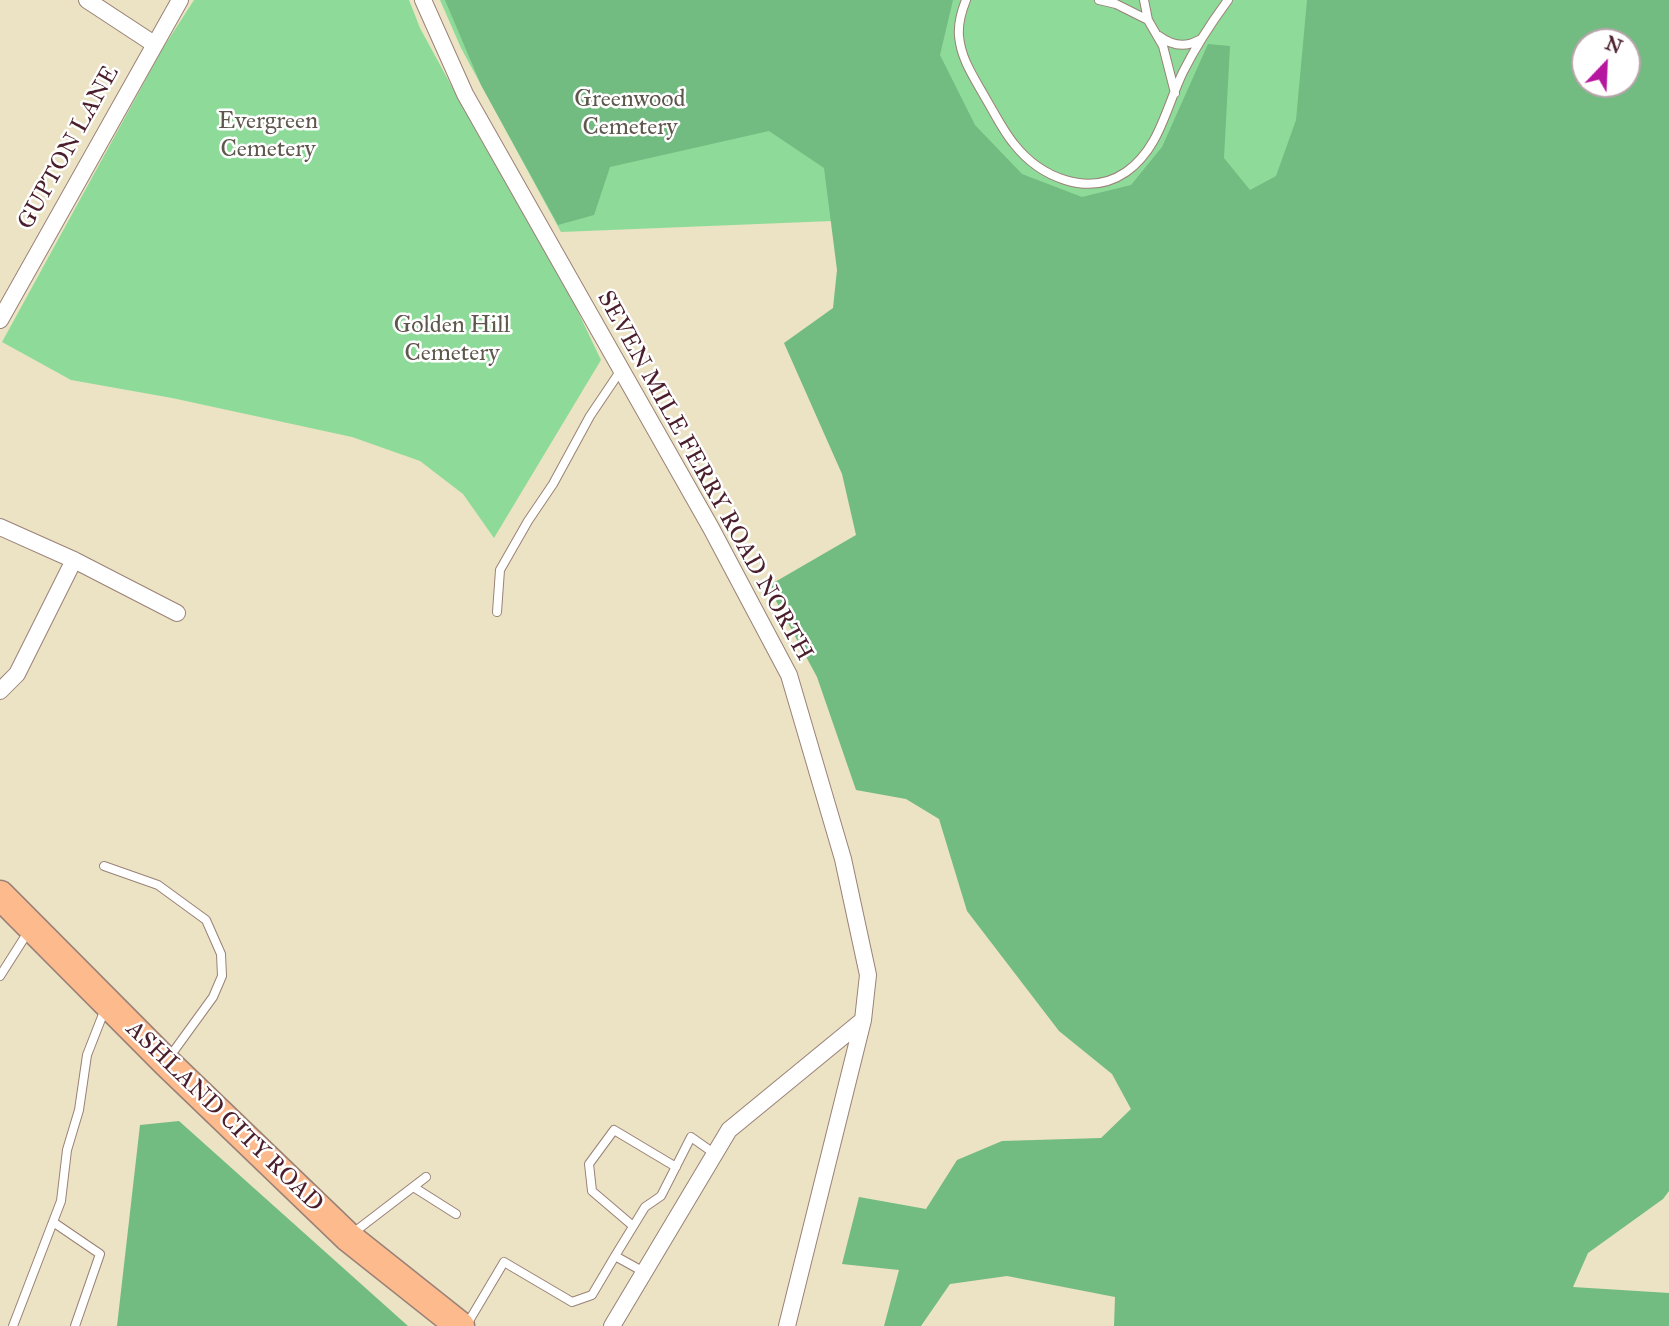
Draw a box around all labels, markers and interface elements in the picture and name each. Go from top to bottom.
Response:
north arrow [1571,28,1641,98]
text: N [1602,31,1626,59]
street label: GUPTON LANE [12,61,126,235]
park label: Greenwood Cemetery [574,86,686,142]
park label: Evergreen Cemetery [218,108,318,164]
street label: SEVEN MILE FERRY ROAD NORTH [590,286,818,666]
park label: Golden Hill Cemetery [394,312,510,368]
street label: ASHLAND CITY ROAD [119,1015,329,1219]

